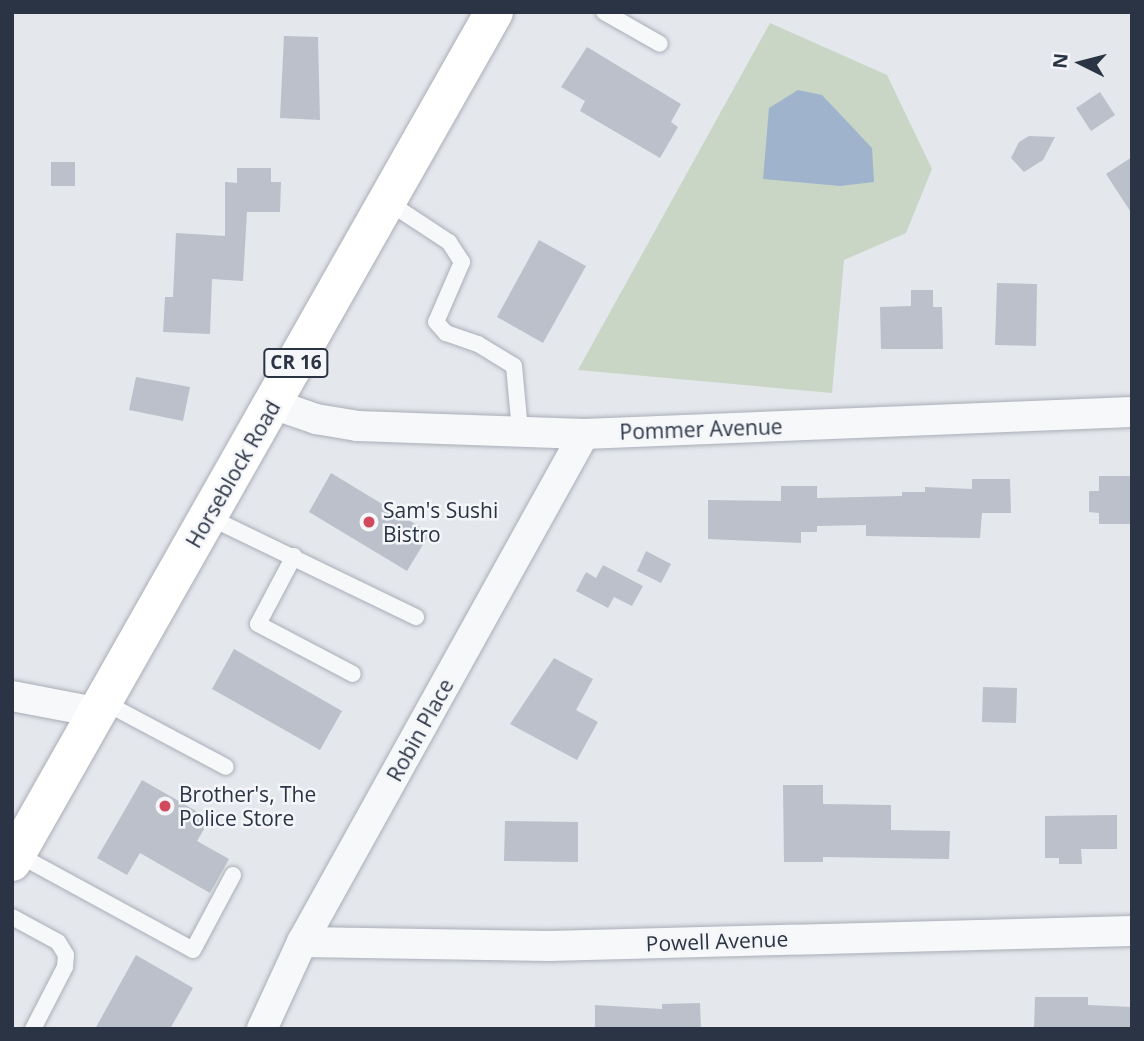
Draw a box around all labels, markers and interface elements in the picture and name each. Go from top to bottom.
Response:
north arrow [1046,28,1116,98]
text: N [1046,52,1074,70]
road number: CR 16 [263,348,329,378]
street label: Horseblock Road [181,396,285,552]
street label: Pommer Avenue [619,414,783,444]
place label: Sam's Sushi Bistro [383,497,498,547]
marker: Sam's Sushi Bistro [361,514,377,530]
street label: Robin Place [381,674,459,786]
place label: Brother's, The Police Store [179,781,316,831]
marker: Brother's, The Police Store [157,798,173,814]
street label: Powell Avenue [645,926,789,956]

